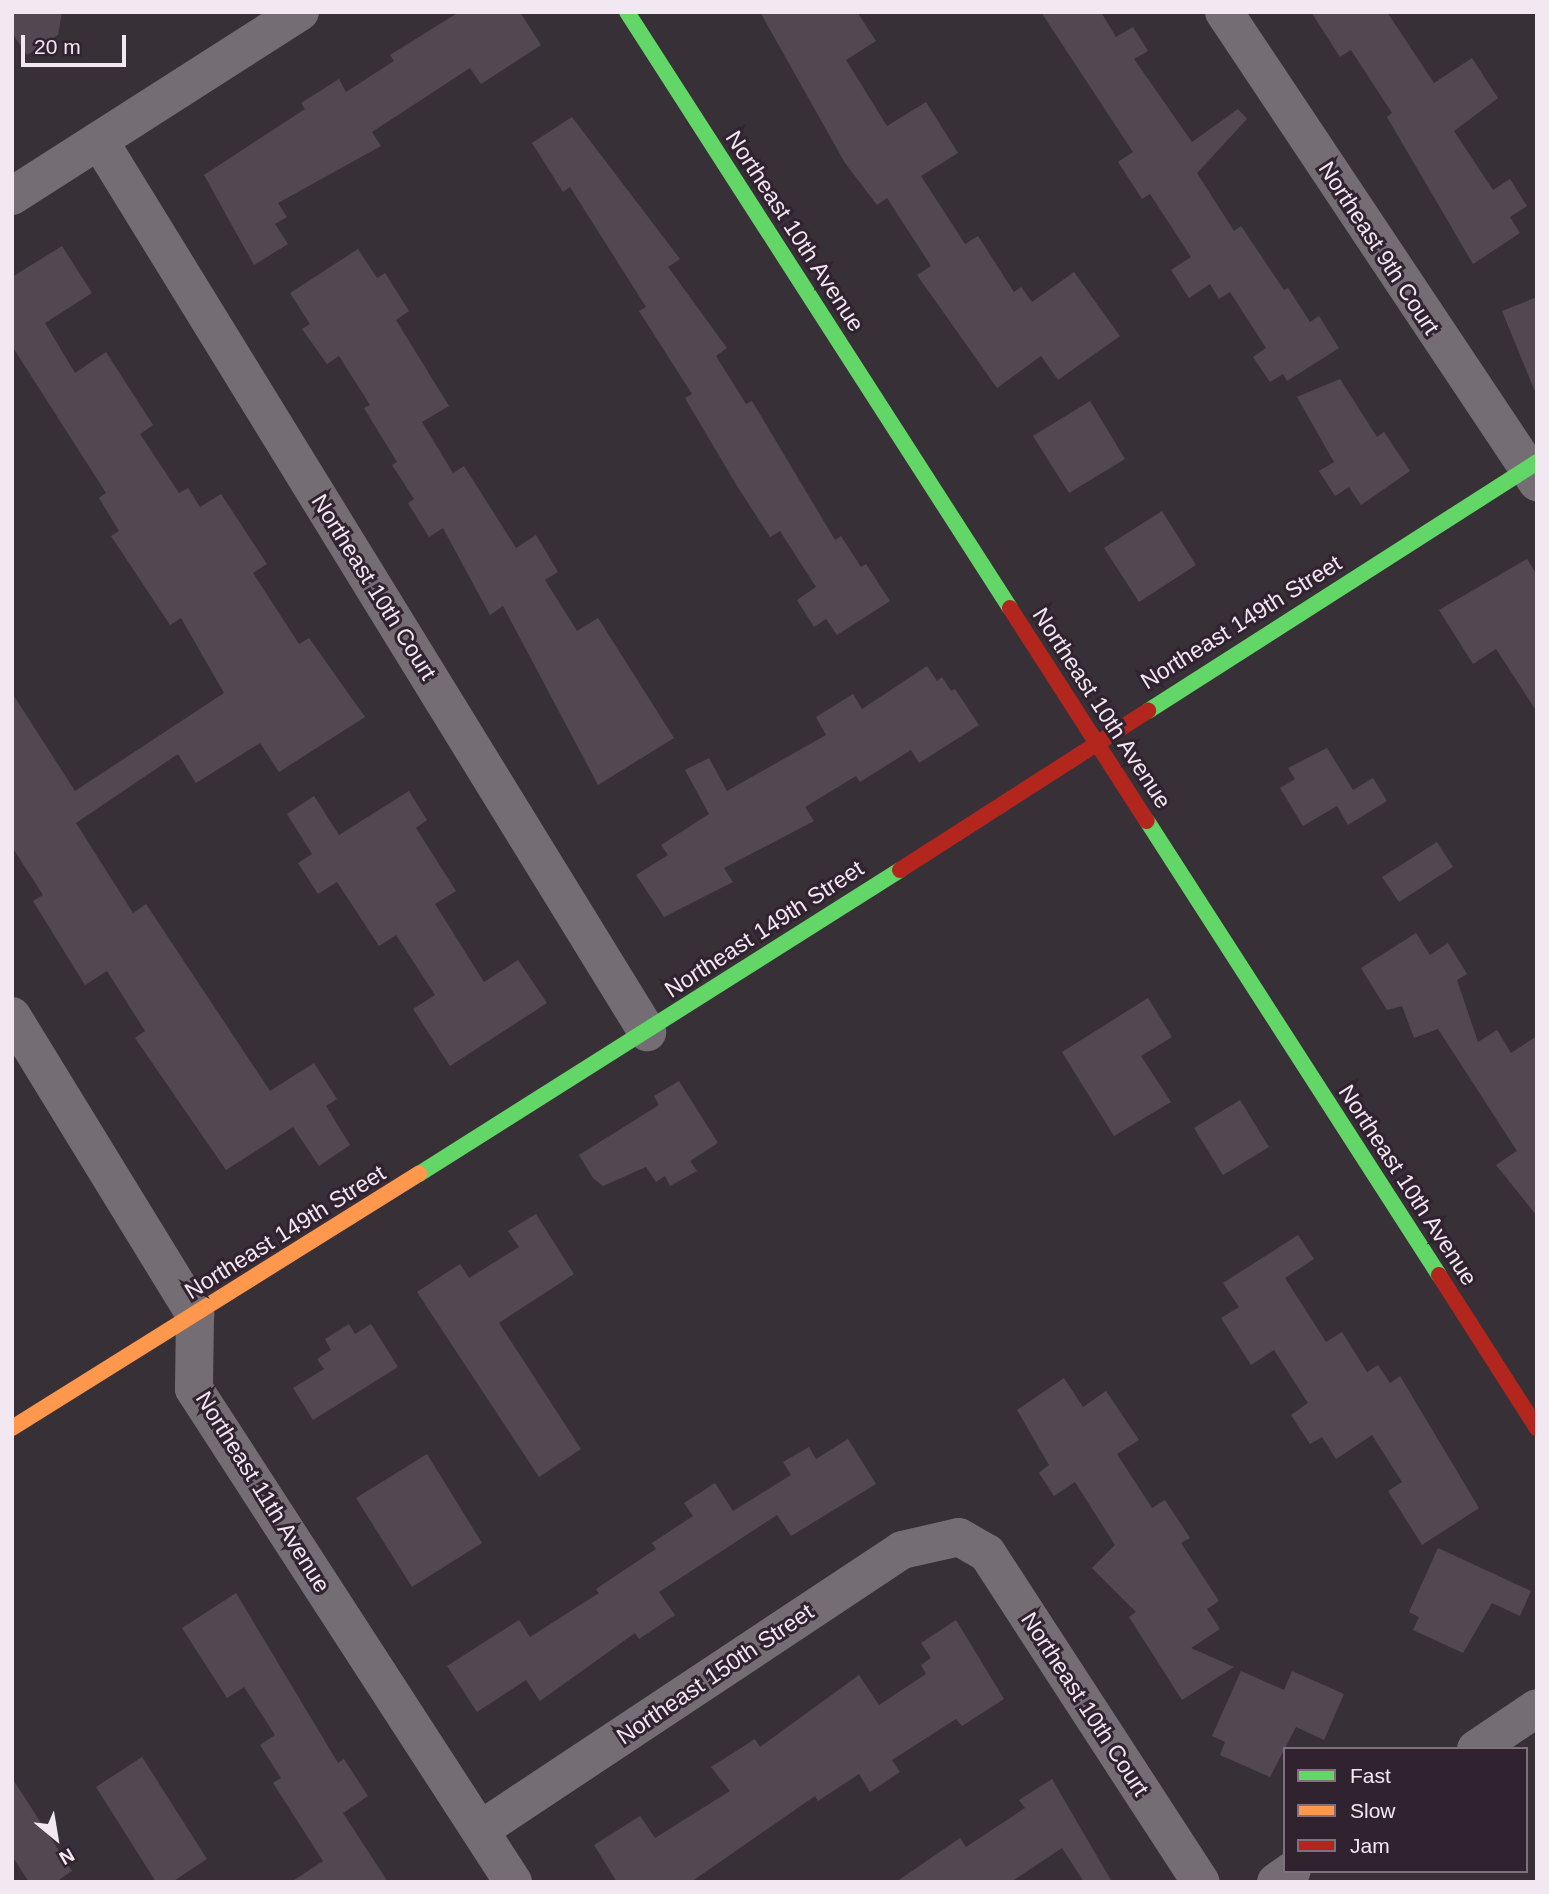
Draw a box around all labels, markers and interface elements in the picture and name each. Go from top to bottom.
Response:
scale bar [24,21,130,65]
text: 20 m [34,35,81,58]
street label: Northeast 10th Avenue [719,125,871,337]
street label: Northeast 9th Court [1313,156,1445,340]
street label: Northeast 10th Court [306,489,442,685]
street label: Northeast 149th Street [1136,549,1346,695]
street label: Northeast 10th Avenue [1026,602,1178,814]
street label: Northeast 149th Street [659,854,869,1004]
street label: Northeast 10th Avenue [1332,1079,1484,1291]
street label: Northeast 149th Street [180,1159,390,1305]
street label: Northeast 11th Avenue [190,1386,336,1598]
street label: Northeast 150th Street [611,1598,819,1750]
street label: Northeast 10th Court [1015,1607,1155,1801]
legend [1283,1747,1528,1873]
text: Fast [1350,1764,1391,1787]
text: Slow [1350,1799,1396,1822]
north arrow [21,1803,91,1873]
text: Jam [1350,1834,1390,1857]
text: N [56,1844,78,1869]

